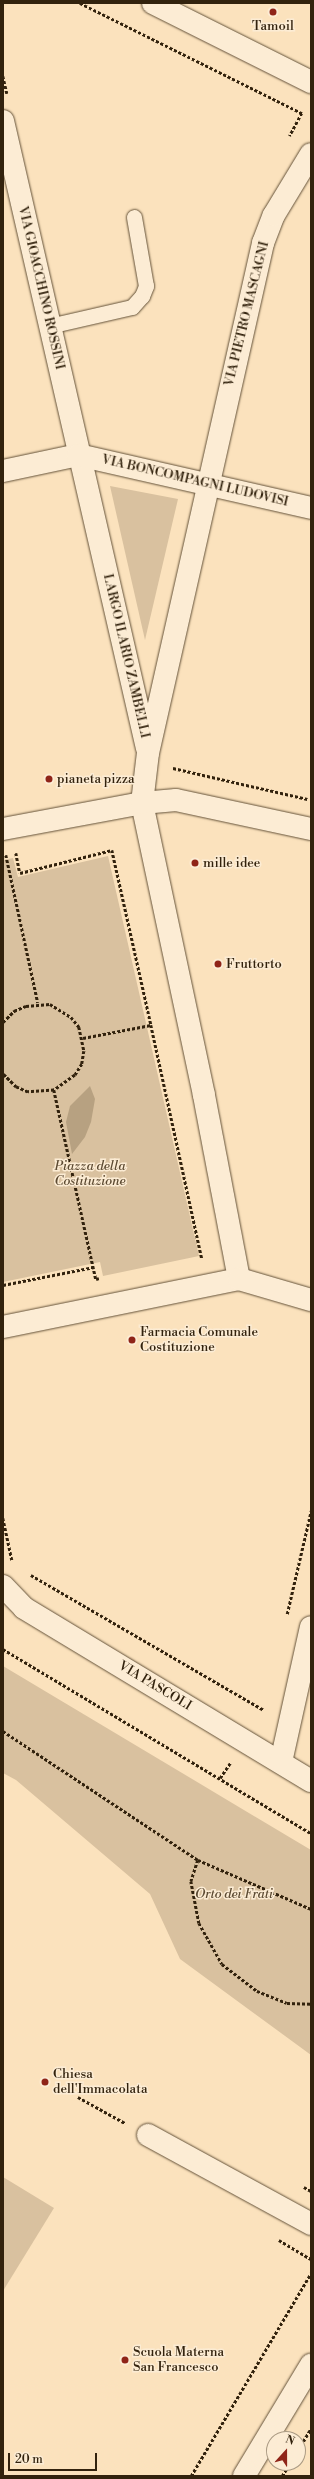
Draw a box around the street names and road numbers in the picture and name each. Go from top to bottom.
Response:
street label: VIA GIOACCHINO ROSSINI [15,205,67,371]
street label: VIA PIETRO MASCAGNI [221,240,273,388]
street label: VIA BONCOMPAGNI LUDOVISI [100,452,290,510]
street label: LARGO ILARIO ZAMBELLI [99,572,153,740]
street label: VIA PASCOLI [116,1658,194,1714]

